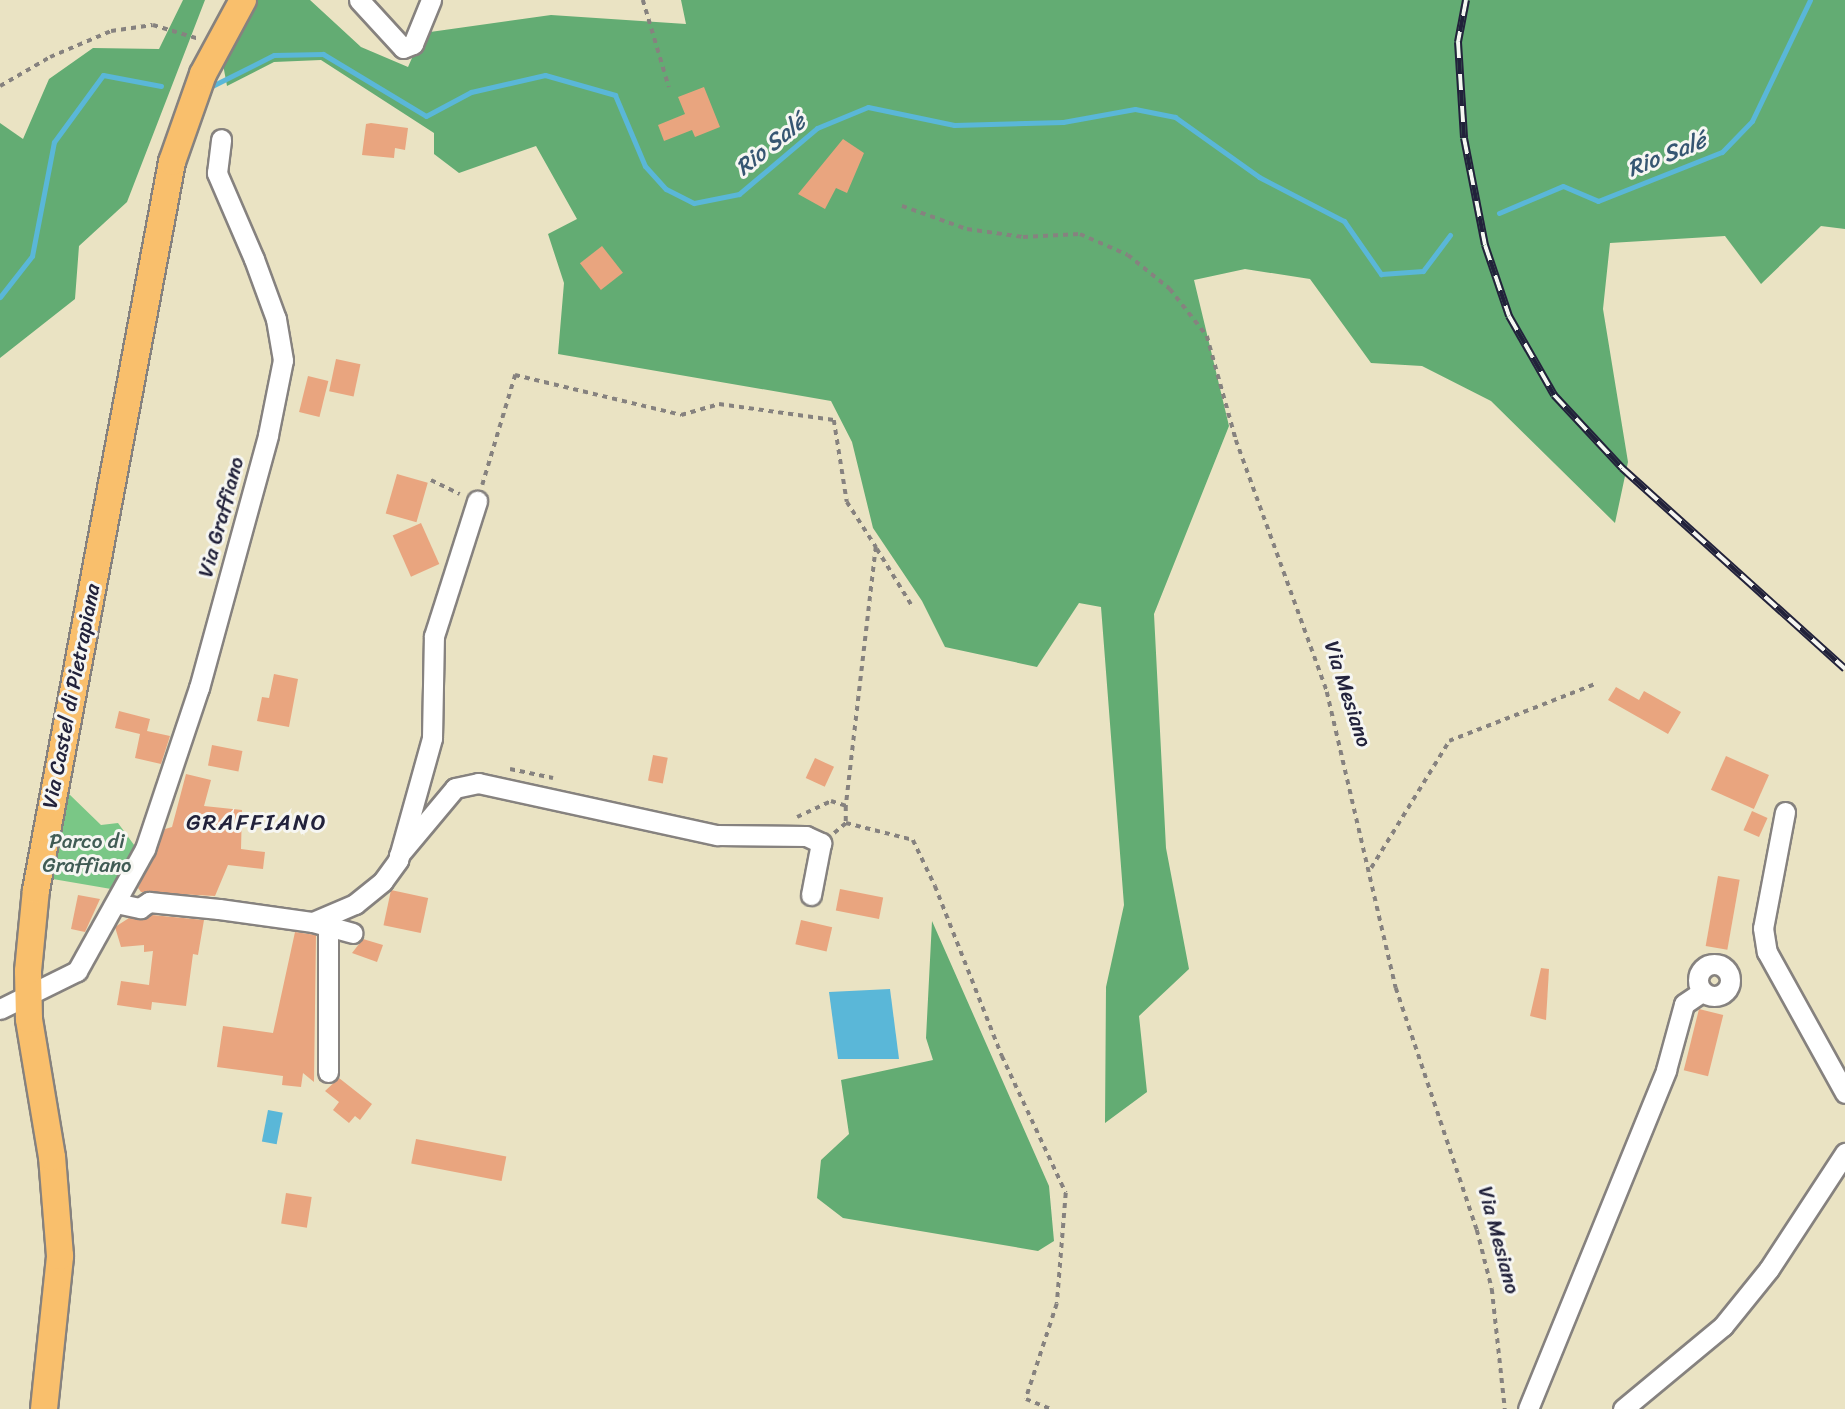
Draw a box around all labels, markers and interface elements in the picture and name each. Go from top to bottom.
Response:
water label: Rio Salé [730,108,812,182]
water label: Rio Salé [1624,127,1710,183]
street label: Via Graffiano [193,454,249,580]
street label: Via Castel di Pietrapiana [37,582,105,810]
street label: Via Mesiano [1319,638,1377,750]
district label: GRAFFIANO [188,809,326,837]
park label: Parco di Graffiano [43,828,131,878]
street label: Via Mesiano [1473,1184,1525,1296]

